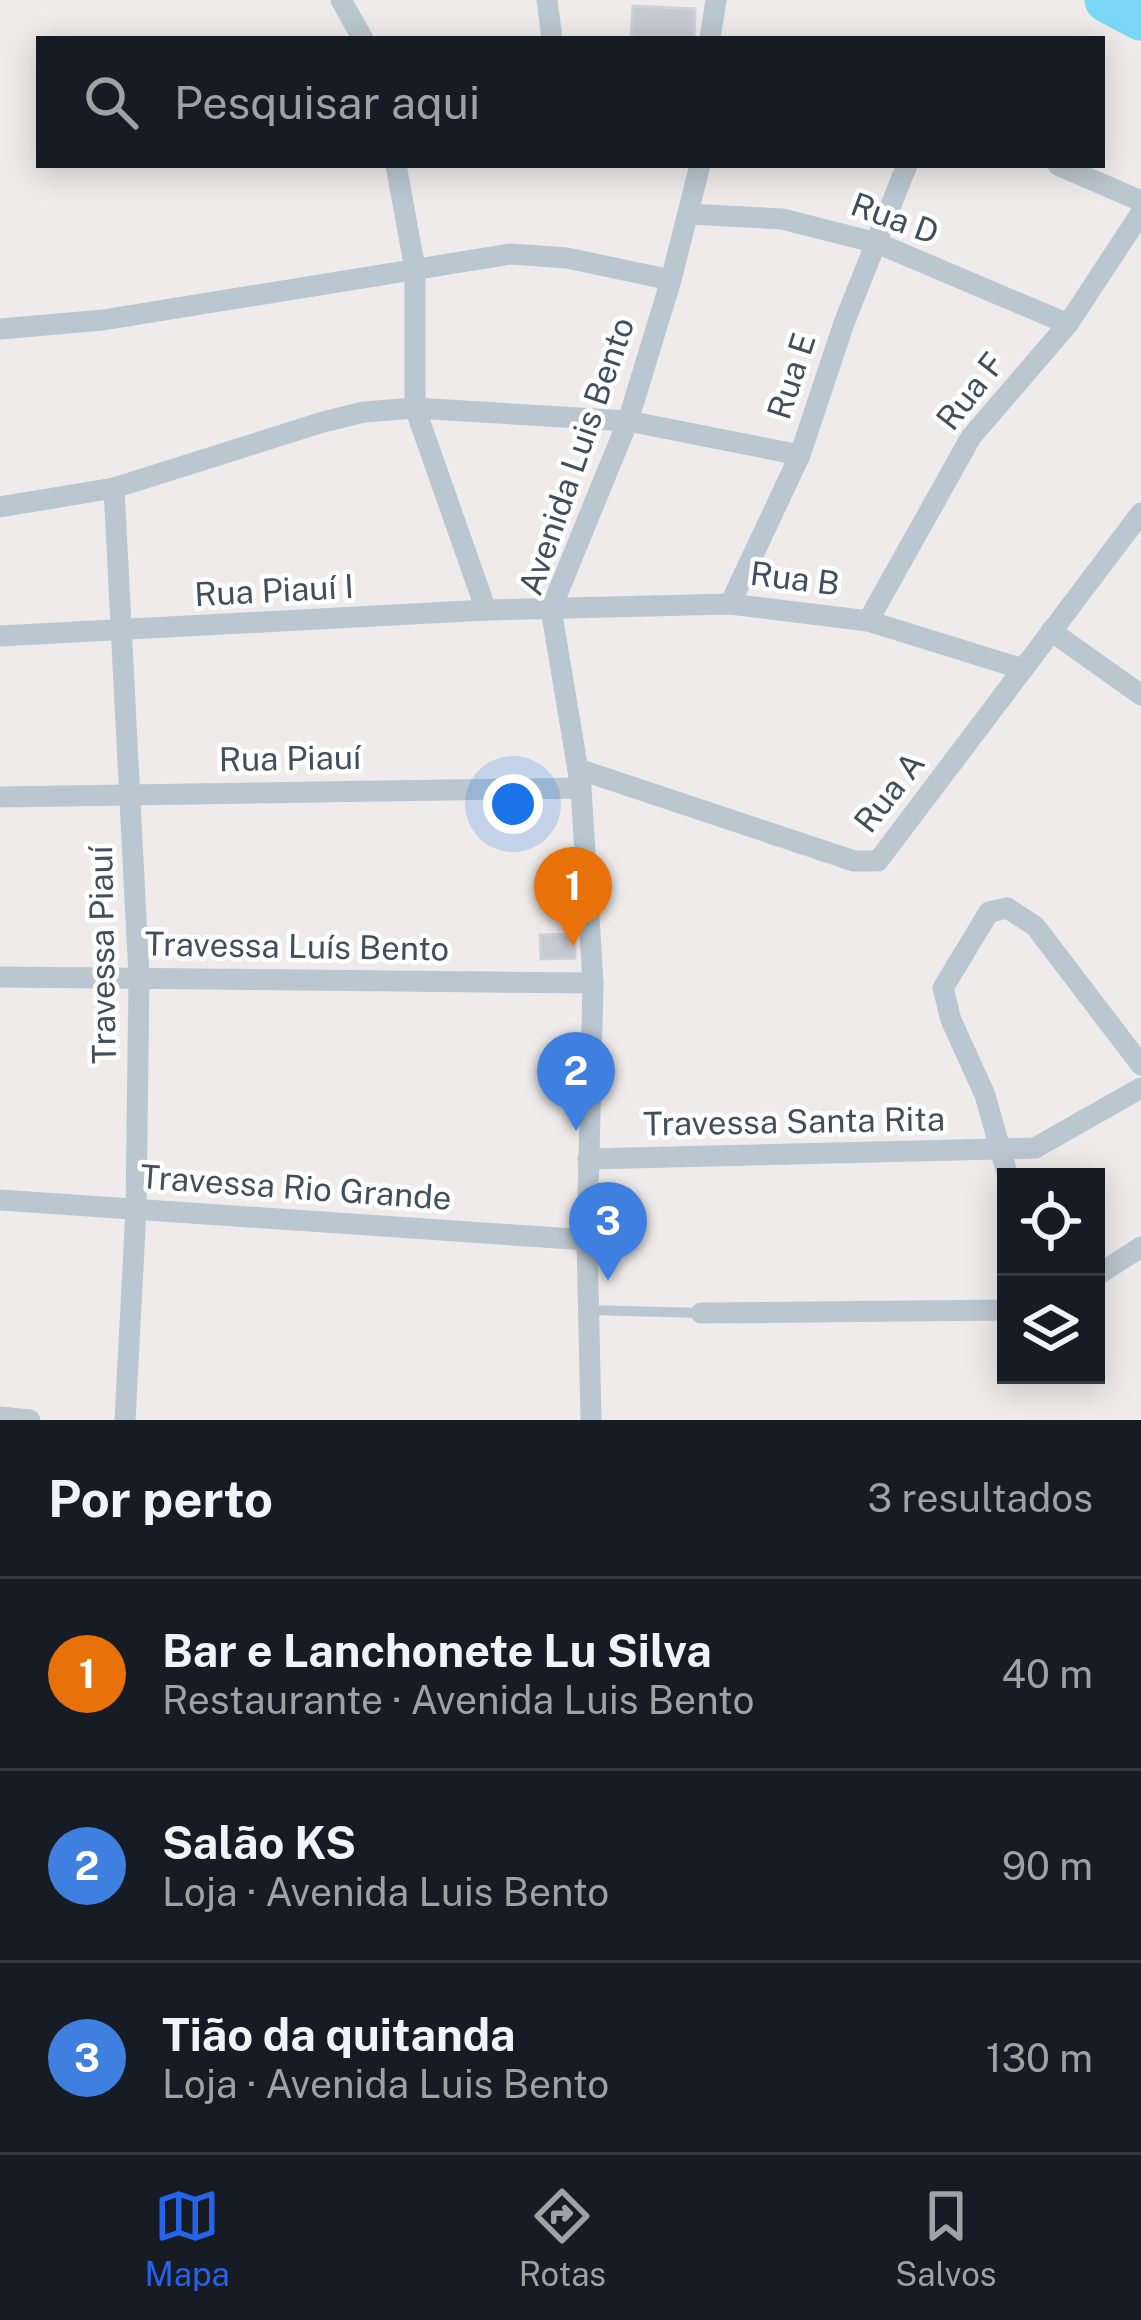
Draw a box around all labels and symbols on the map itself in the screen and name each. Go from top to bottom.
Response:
street label: Rua D [846,185,944,251]
street label: Avenida Luis Bento [511,312,641,600]
street label: Rua E [759,328,823,424]
street label: Rua F [928,345,1012,437]
street label: Rua B [748,554,842,602]
street label: Rua Piauí I [193,567,355,613]
street label: Rua Piauí [219,738,362,778]
street label: Rua A [846,744,932,840]
your location [483,774,543,834]
street label: Travessa Piauí [81,845,123,1064]
pin: 1 [534,847,612,946]
street label: Travessa Luís Bento [144,924,450,968]
pin: 2 [537,1032,615,1131]
street label: Travessa Santa Rita [643,1099,945,1143]
street label: Travessa Rio Grande [139,1157,453,1217]
pin: 3 [569,1182,647,1281]

